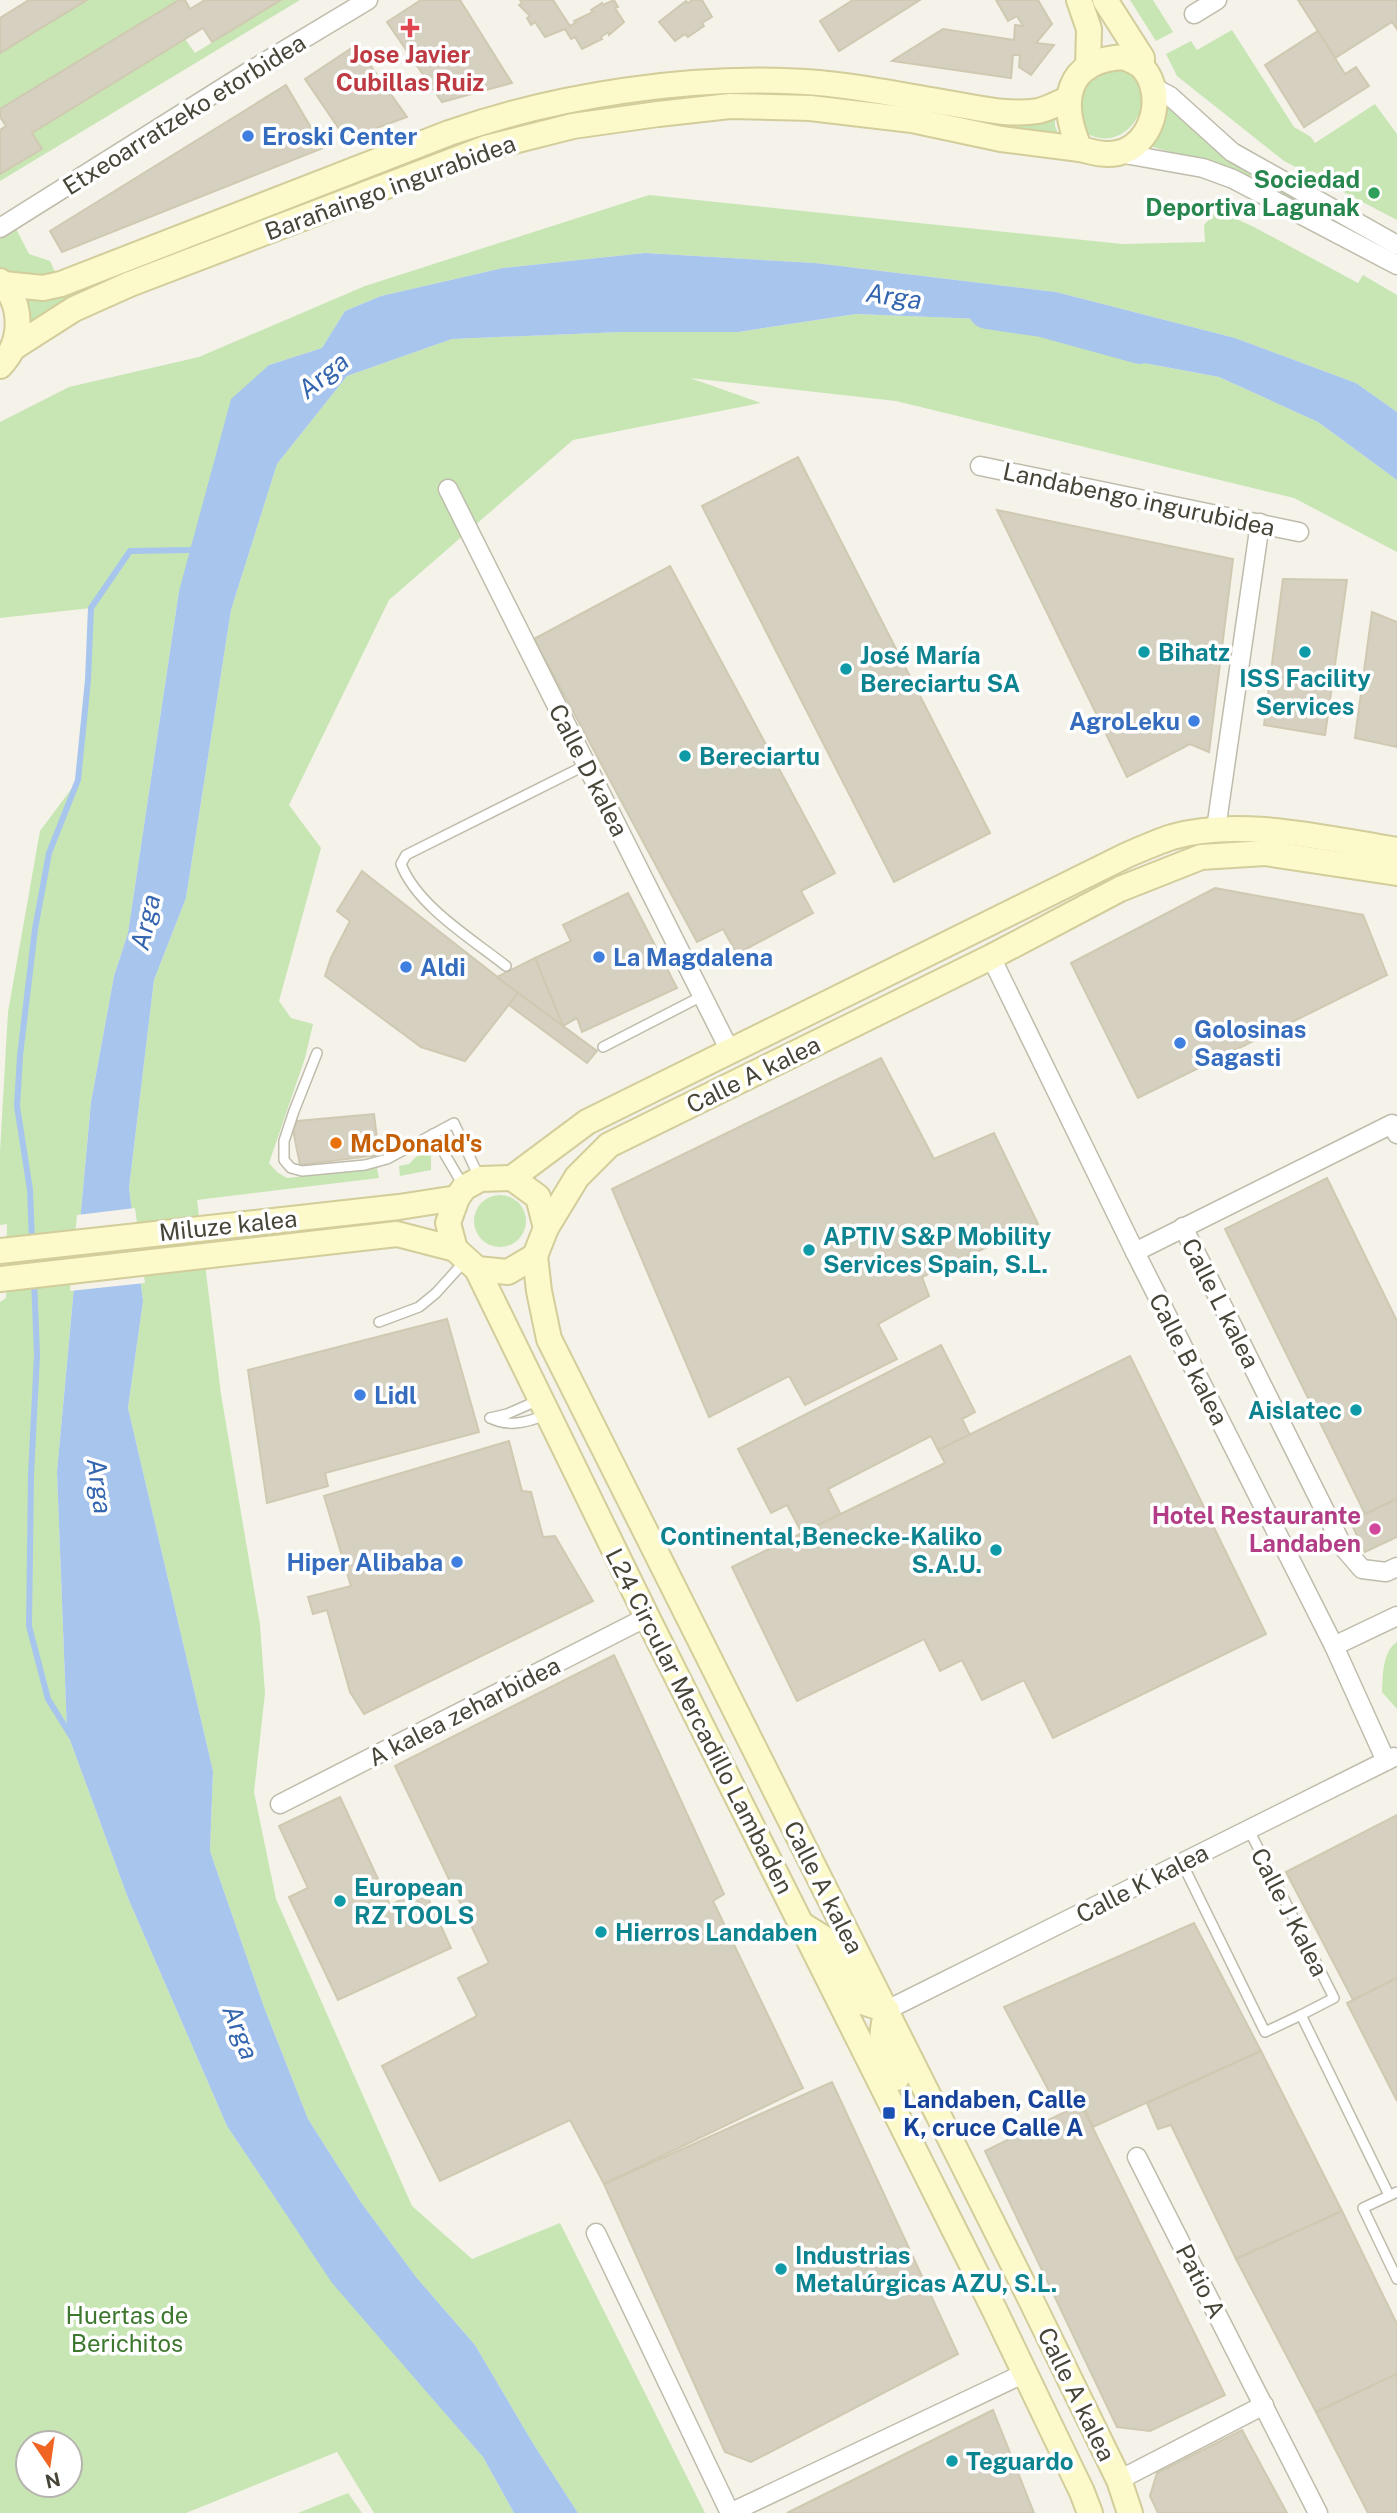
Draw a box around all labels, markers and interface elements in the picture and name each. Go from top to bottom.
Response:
marker: Jose Javier Cubillas Ruiz [402,20,418,36]
street label: Etxeoarratzeko etorbidea [58,28,310,200]
place label: Jose Javier Cubillas Ruiz [336,40,484,96]
place label: Eroski Center [262,122,417,150]
marker: Eroski Center [240,128,256,144]
street label: Barañaingo ingurabidea [261,129,519,245]
place label: Sociedad Deportiva Lagunak [1145,165,1360,221]
marker: Sociedad Deportiva Lagunak [1366,185,1382,201]
water label: Arga [864,277,924,315]
water label: Arga [291,345,355,405]
street label: Landabengo ingurubidea [1001,456,1277,542]
place label: Bihatz [1158,638,1230,666]
place label: José María Bereciartu SA [860,641,1020,697]
marker: Bihatz [1136,644,1152,660]
marker: ISS Facility Services [1297,644,1313,660]
marker: José María Bereciartu SA [838,661,854,677]
place label: ISS Facility Services [1239,664,1371,720]
street label: Calle D kalea [544,699,634,841]
place label: AgroLeku [1069,707,1180,735]
marker: AgroLeku [1186,713,1202,729]
place label: Bereciartu [699,742,820,770]
marker: Bereciartu [677,748,693,764]
water label: Arga [124,891,166,953]
place label: La Magdalena [613,943,773,971]
marker: La Magdalena [591,949,607,965]
place label: Aldi [420,953,466,981]
marker: Aldi [398,959,414,975]
place label: Golosinas Sagasti [1194,1015,1306,1071]
street label: Calle A kalea [682,1030,824,1118]
marker: Golosinas Sagasti [1172,1035,1188,1051]
place label: McDonald's [350,1129,482,1157]
marker: McDonald's [328,1135,344,1151]
street label: Miluze kalea [158,1204,298,1246]
place label: APTIV S&P Mobility Services Spain, S.L. [823,1222,1052,1278]
street label: Calle L kalea [1176,1233,1266,1373]
marker: APTIV S&P Mobility Services Spain, S.L. [801,1242,817,1258]
street label: Calle B kalea [1144,1288,1234,1430]
place label: Lidl [374,1381,417,1409]
marker: Lidl [352,1387,368,1403]
place label: Aislatec [1248,1396,1342,1424]
marker: Aislatec [1348,1402,1364,1418]
water label: Arga [81,1456,119,1516]
place label: Hotel Restaurante Landaben [1152,1501,1361,1557]
marker: Hotel Restaurante Landaben [1367,1521,1383,1537]
place label: Continental,Benecke-Kaliko S.A.U. [660,1522,982,1578]
marker: Continental,Benecke-Kaliko S.A.U. [988,1542,1004,1558]
street label: L24 Circular Mercadillo Lambaden [600,1544,800,1898]
place label: Hiper Alibaba [286,1548,443,1576]
marker: Hiper Alibaba [449,1554,465,1570]
street label: A kalea zeharbidea [364,1651,564,1771]
street label: Calle A kalea [779,1816,869,1958]
street label: Calle K kalea [1071,1838,1213,1928]
street label: Calle J Kalea [1246,1843,1334,1981]
place label: European RZ TOOLS [354,1873,474,1929]
marker: European RZ TOOLS [332,1893,348,1909]
place label: Hierros Landaben [615,1918,818,1946]
marker: Hierros Landaben [593,1924,609,1940]
water label: Arga [216,2000,266,2064]
place label: Landaben, Calle K, cruce Calle A [903,2085,1086,2141]
marker: Landaben, Calle K, cruce Calle A [881,2105,897,2121]
street label: Patio A [1171,2239,1231,2323]
place label: Industrias Metalúrgicas AZU, S.L. [795,2241,1057,2297]
marker: Industrias Metalúrgicas AZU, S.L. [773,2261,789,2277]
park label: Huertas de Berichitos [66,2301,188,2357]
street label: Calle A kalea [1033,2323,1121,2465]
north arrow [14,2429,84,2499]
place label: Teguardo [966,2447,1074,2475]
marker: Teguardo [944,2453,960,2469]
text: N [43,2468,63,2493]

